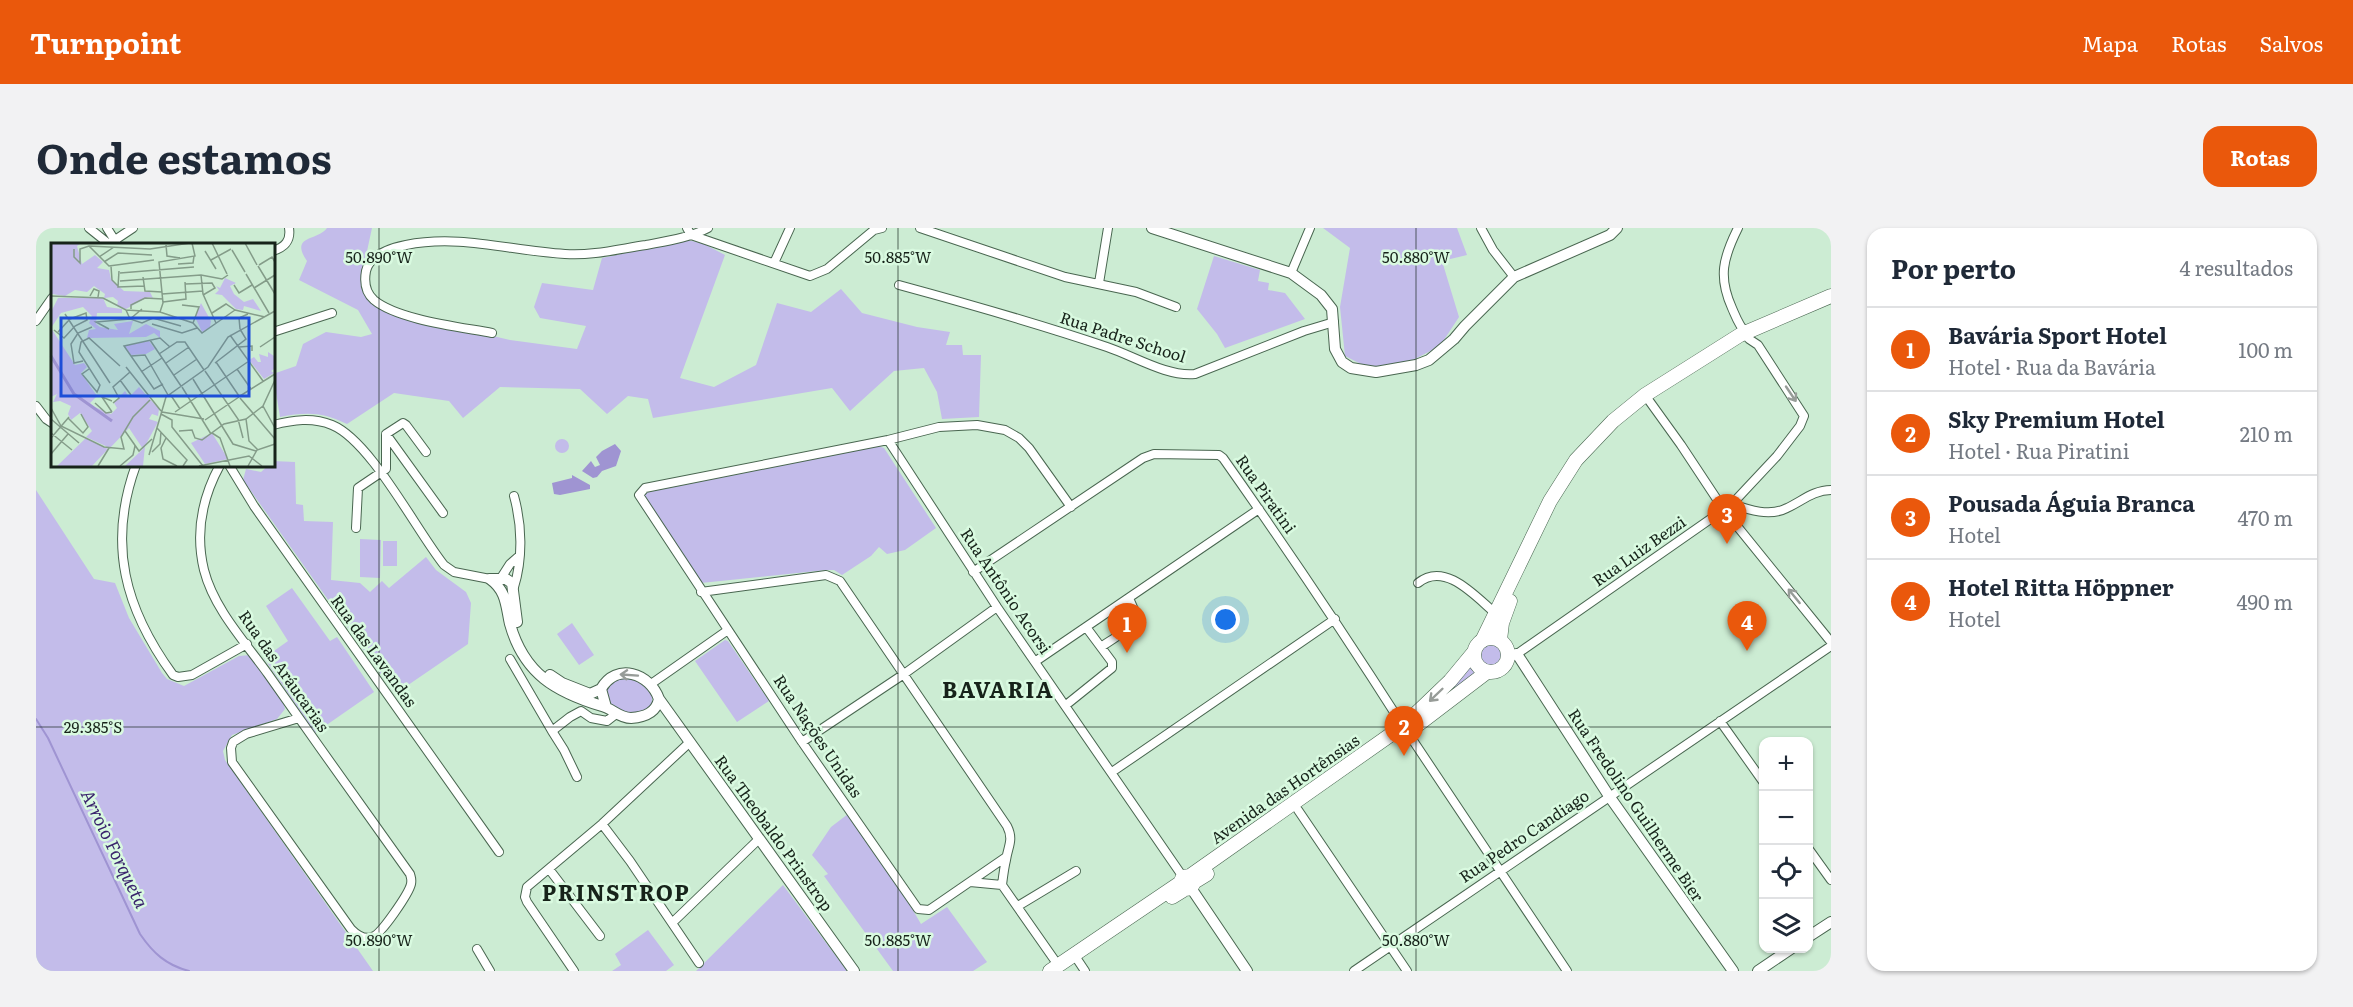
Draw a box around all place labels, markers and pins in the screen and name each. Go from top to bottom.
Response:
pin: 3 [1708,494,1746,544]
pin: 4 [1728,602,1766,651]
pin: 1 [1108,604,1146,653]
pin: 2 [1384,706,1424,756]

